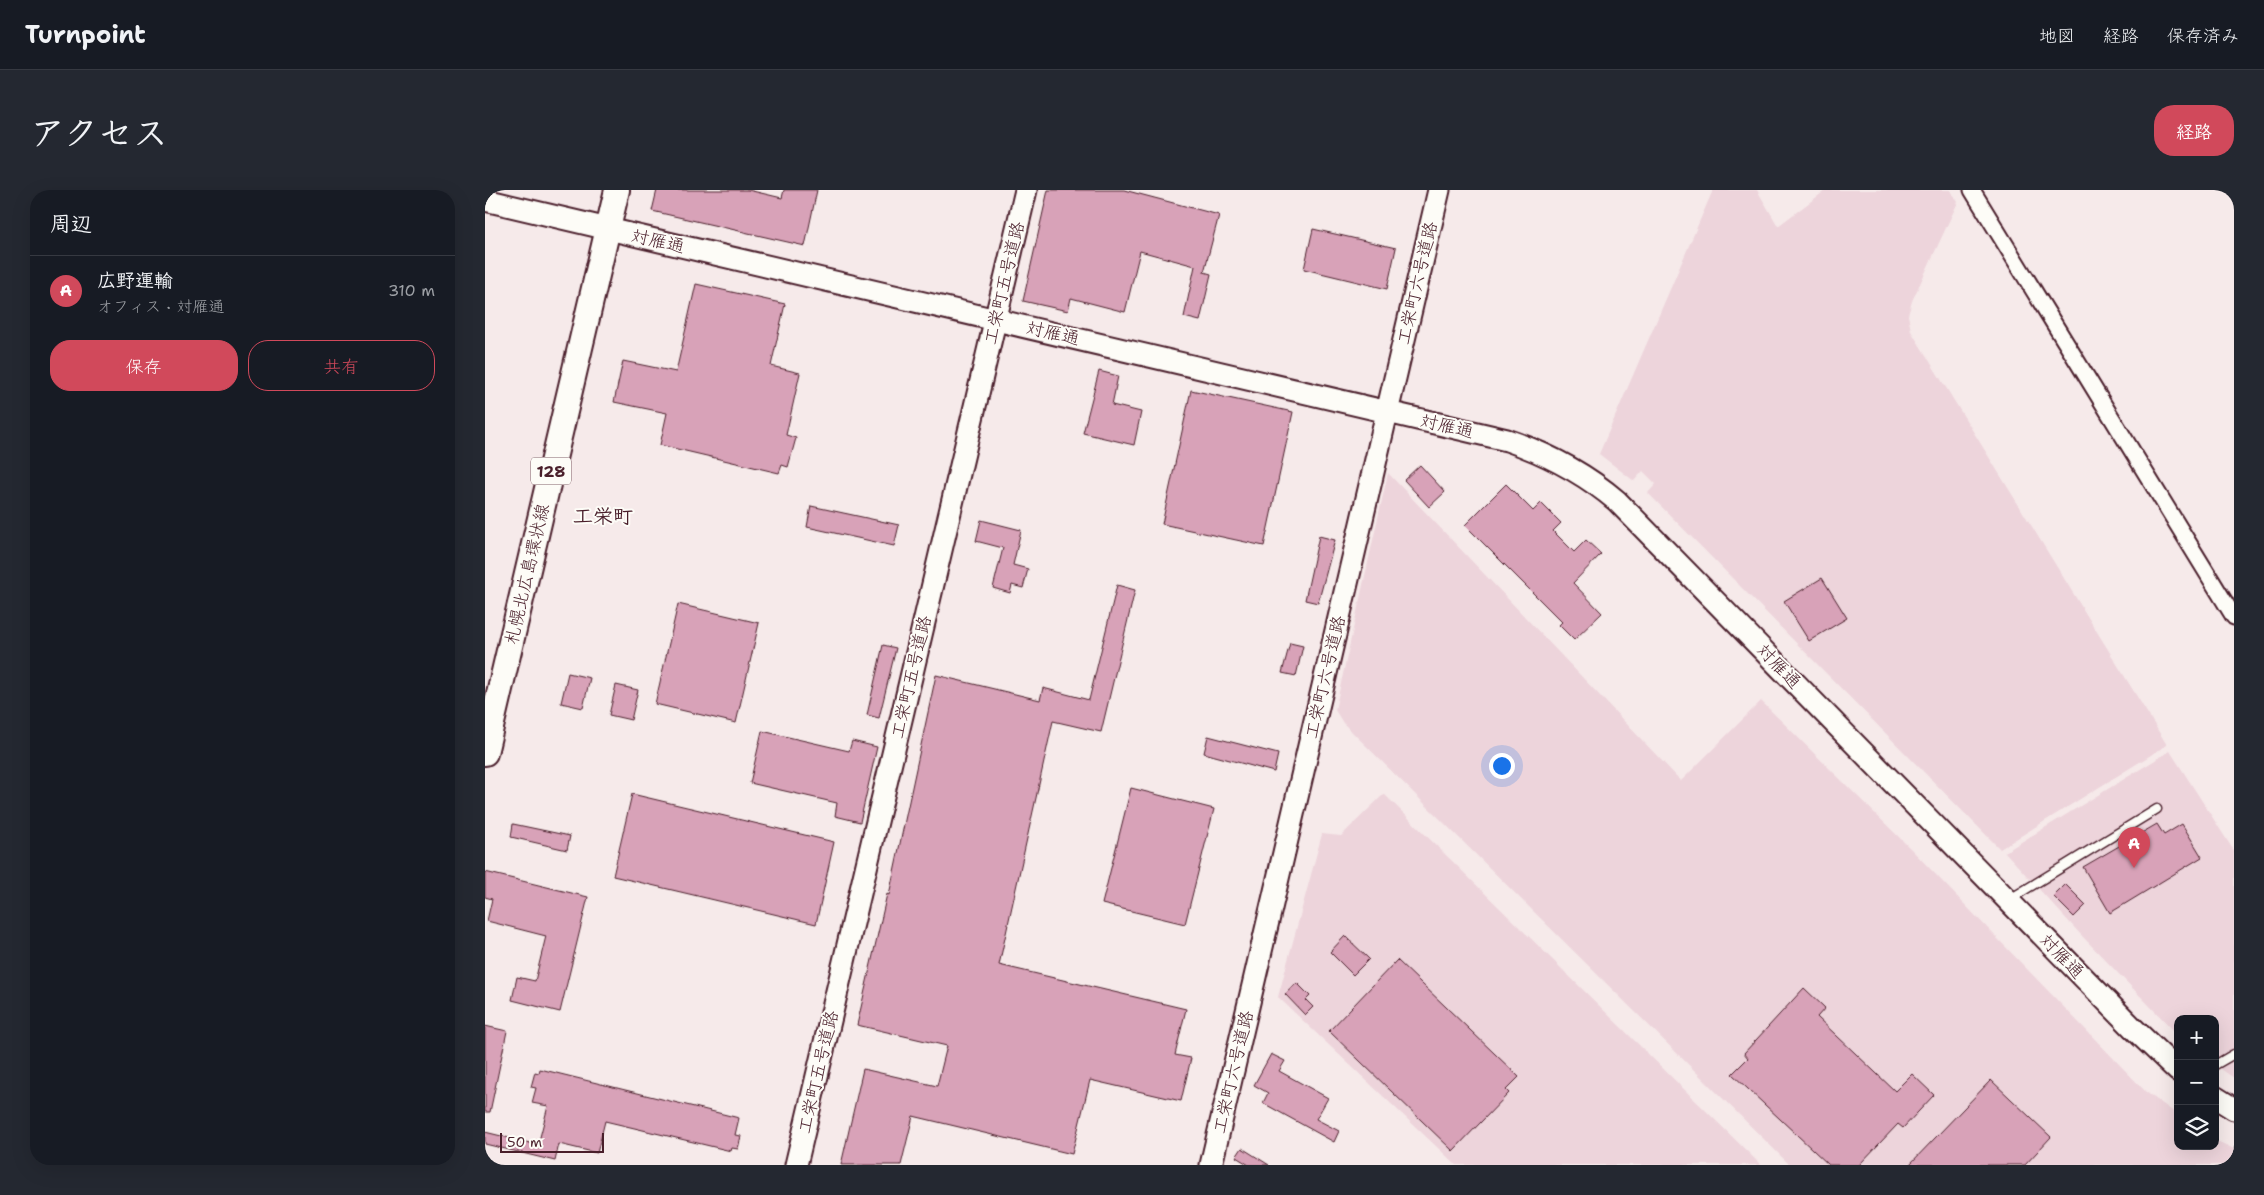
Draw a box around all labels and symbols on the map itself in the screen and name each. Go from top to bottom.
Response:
street label: 工栄町五号道路 [978,219,1030,347]
street label: 工栄町六号道路 [1391,219,1443,347]
street label: 対雁通 [629,223,687,259]
street label: 対雁通 [1024,315,1082,351]
street label: 対雁通 [1418,408,1476,444]
road number: 128 [531,458,571,484]
street label: 札幌北広島環状線 [499,501,555,647]
district label: 工栄町 [573,503,633,529]
street label: 工栄町五号道路 [885,613,937,741]
street label: 工栄町六号道路 [1299,613,1351,741]
street label: 対雁通 [1752,638,1806,694]
your location [1489,753,1515,779]
pin: A [2118,827,2150,868]
street label: 対雁通 [2035,928,2089,984]
street label: 工栄町五号道路 [792,1008,844,1136]
street label: 工栄町六号道路 [1207,1008,1259,1136]
scale bar [500,1130,604,1153]

